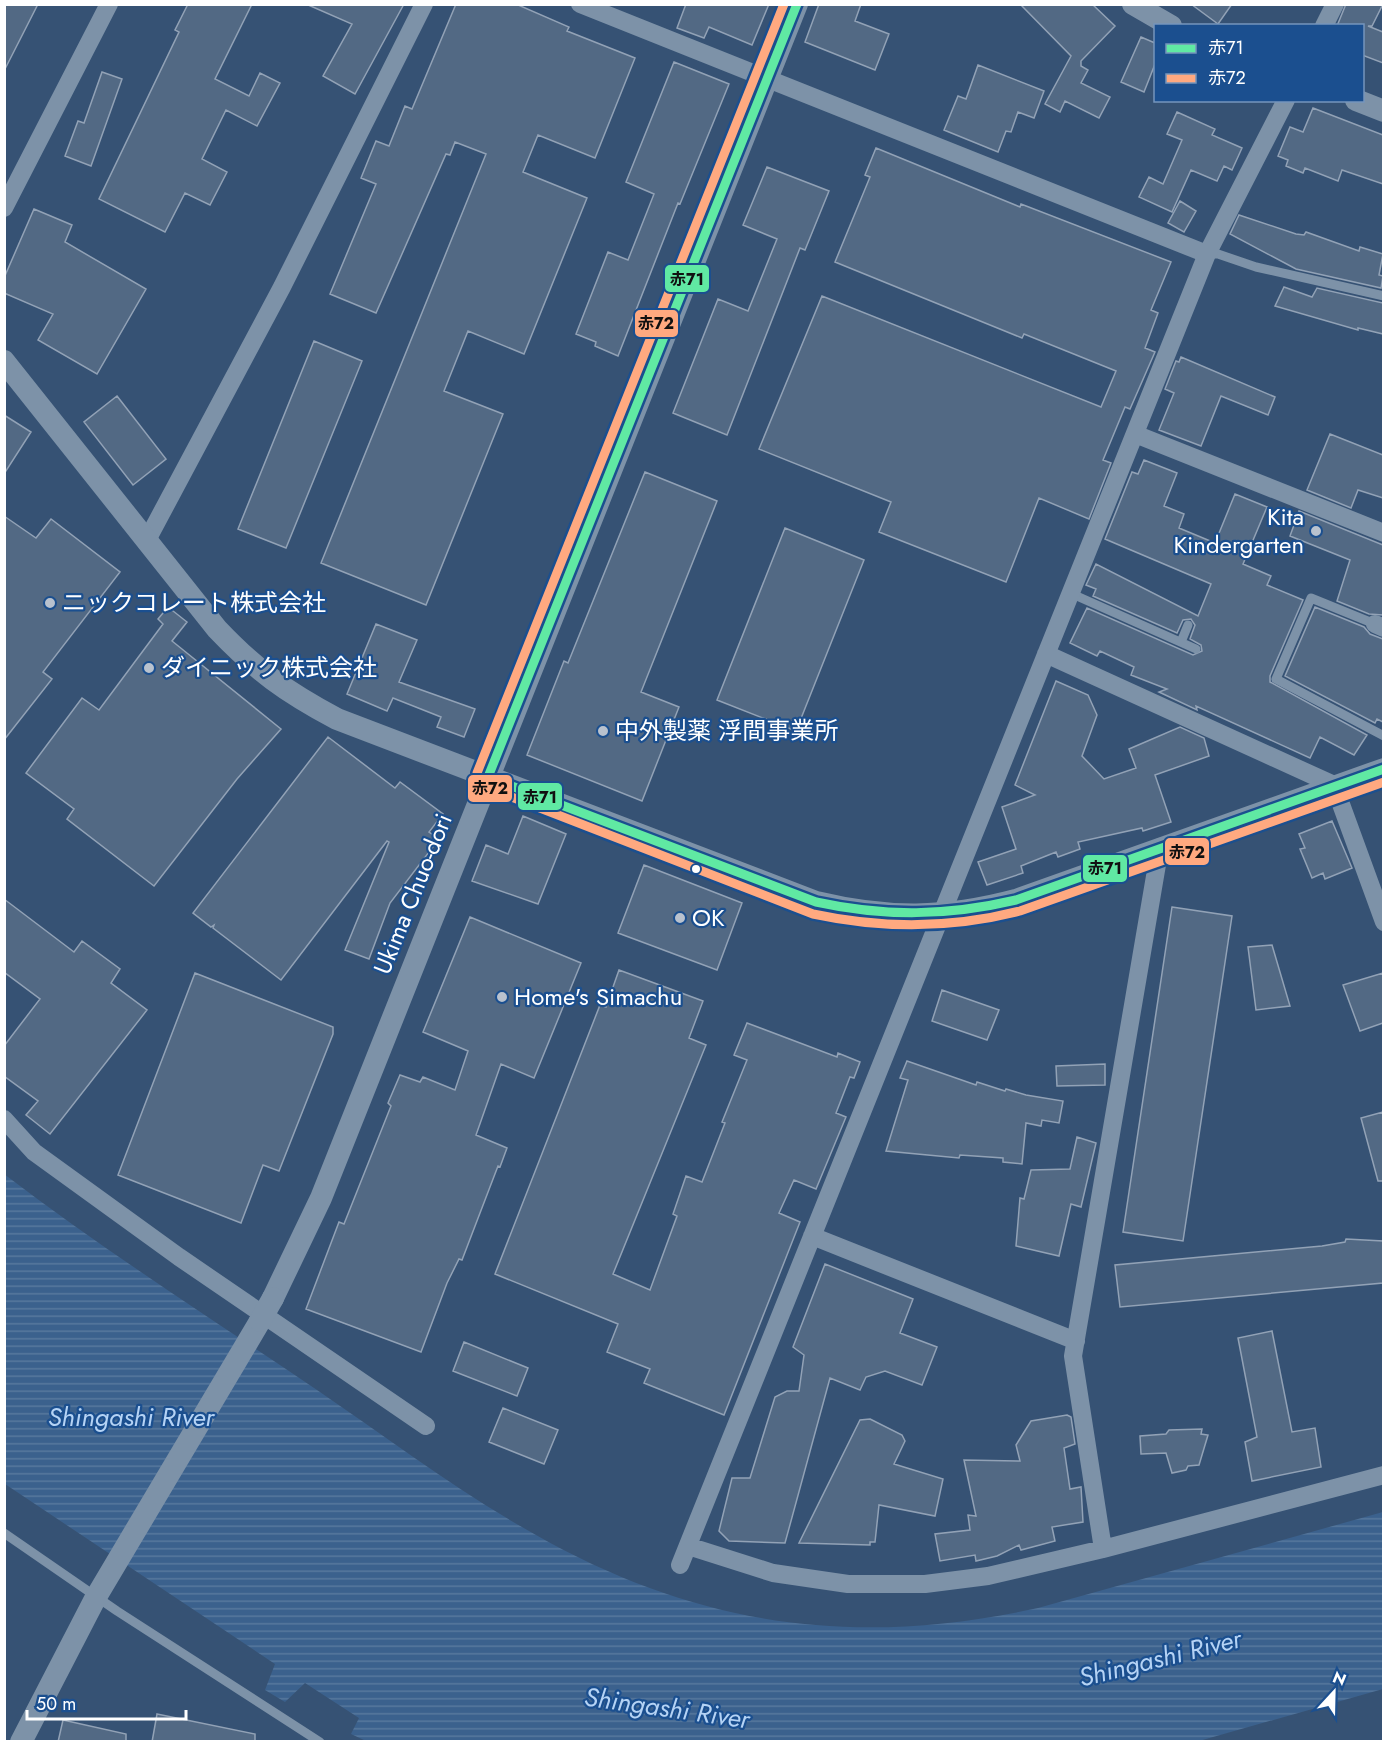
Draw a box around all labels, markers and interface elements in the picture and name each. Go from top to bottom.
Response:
legend [1154,24,1364,102]
text: 赤71 [1208,35,1244,61]
text: 赤72 [1208,65,1246,91]
line badge: 赤71 [664,264,710,293]
text: 赤71 [670,268,704,291]
line badge: 赤72 [634,309,679,338]
text: 赤72 [638,312,674,335]
place label: Kita Kindergarten [1174,499,1304,562]
marker: Kita Kindergarten [1309,524,1323,538]
place label: ニックコレート株式会社 [62,585,326,620]
marker: ニックコレート株式会社 [43,596,57,610]
place label: ダイニック株式会社 [161,650,377,685]
marker: ダイニック株式会社 [142,661,156,675]
place label: 中外製薬 浮間事業所 [615,713,838,748]
marker: 中外製薬 浮間事業所 [596,724,610,738]
line badge: 赤72 [467,774,513,803]
text: 赤72 [472,777,508,800]
line badge: 赤71 [517,782,563,811]
text: 赤71 [523,786,557,809]
street label: Ukima Chuo-dori [364,808,461,979]
line badge: 赤72 [1164,837,1210,866]
text: 赤72 [1169,841,1205,864]
line badge: 赤71 [1082,854,1128,883]
text: 赤71 [1088,857,1122,880]
unlabelled marker [690,863,702,875]
place label: OK [692,900,725,935]
marker: OK [673,911,687,925]
place label: Home's Simachu [514,979,682,1014]
marker: Home's Simachu [495,990,509,1004]
water label: Shingashi River [48,1398,216,1436]
water label: Shingashi River [1075,1619,1247,1697]
north arrow [1304,1662,1364,1722]
text: N [1329,1666,1350,1692]
water label: Shingashi River [582,1678,753,1739]
scale bar [27,1683,186,1721]
text: 50 m [36,1691,76,1717]

